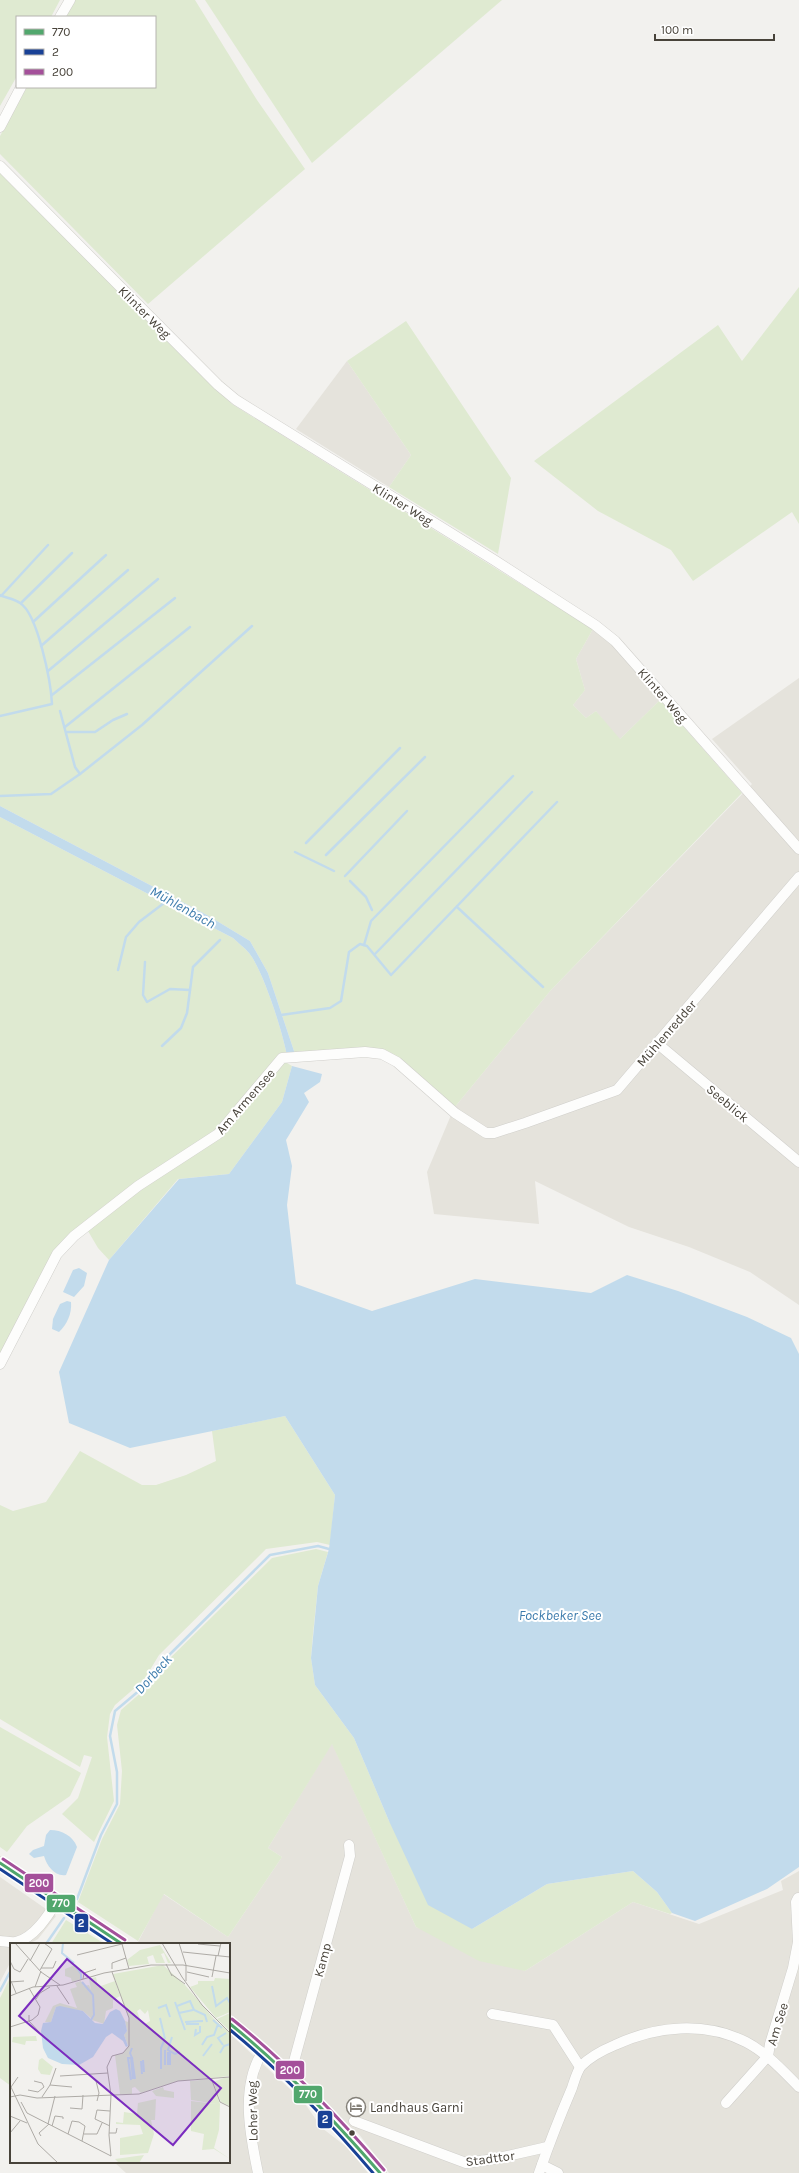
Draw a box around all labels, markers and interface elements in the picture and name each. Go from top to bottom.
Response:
legend [16,16,156,88]
scale bar [655,16,774,42]
text: 100 m [661,23,693,37]
text: 770 [52,25,70,39]
text: 2 [52,45,59,59]
text: 200 [52,65,73,79]
street label: Klinter Weg [115,283,174,342]
street label: Klinter Weg [370,480,436,529]
street label: Klinter Weg [635,665,691,726]
water label: Mühlenbach [147,883,218,932]
street label: Mühlenredder [633,997,699,1070]
street label: Am Armensee [213,1065,278,1137]
street label: Seeblick [704,1081,752,1125]
water label: Fockbeker See [519,1607,602,1624]
water label: Dorbeck [131,1650,176,1698]
line badge: 200 [24,1873,54,1893]
text: 200 [29,1877,49,1890]
line badge: 770 [46,1894,76,1913]
text: 770 [52,1897,70,1910]
line badge: 2 [74,1913,89,1933]
text: 2 [78,1917,85,1930]
street label: Kamp [311,1941,334,1979]
inset map [10,1943,230,2163]
street label: Am See [764,2001,791,2047]
line badge: 200 [275,2060,305,2080]
text: 200 [280,2064,300,2077]
street label: Loher Weg [244,2080,261,2141]
line badge: 770 [293,2085,323,2104]
text: 770 [299,2088,317,2101]
hotel icon: Landhaus Garni [345,2096,367,2118]
place label: Landhaus Garni [370,2100,464,2115]
line badge: 2 [317,2110,333,2129]
text: 2 [322,2113,329,2126]
unlabelled marker [347,2128,357,2138]
street label: Stadttor [465,2148,516,2169]

